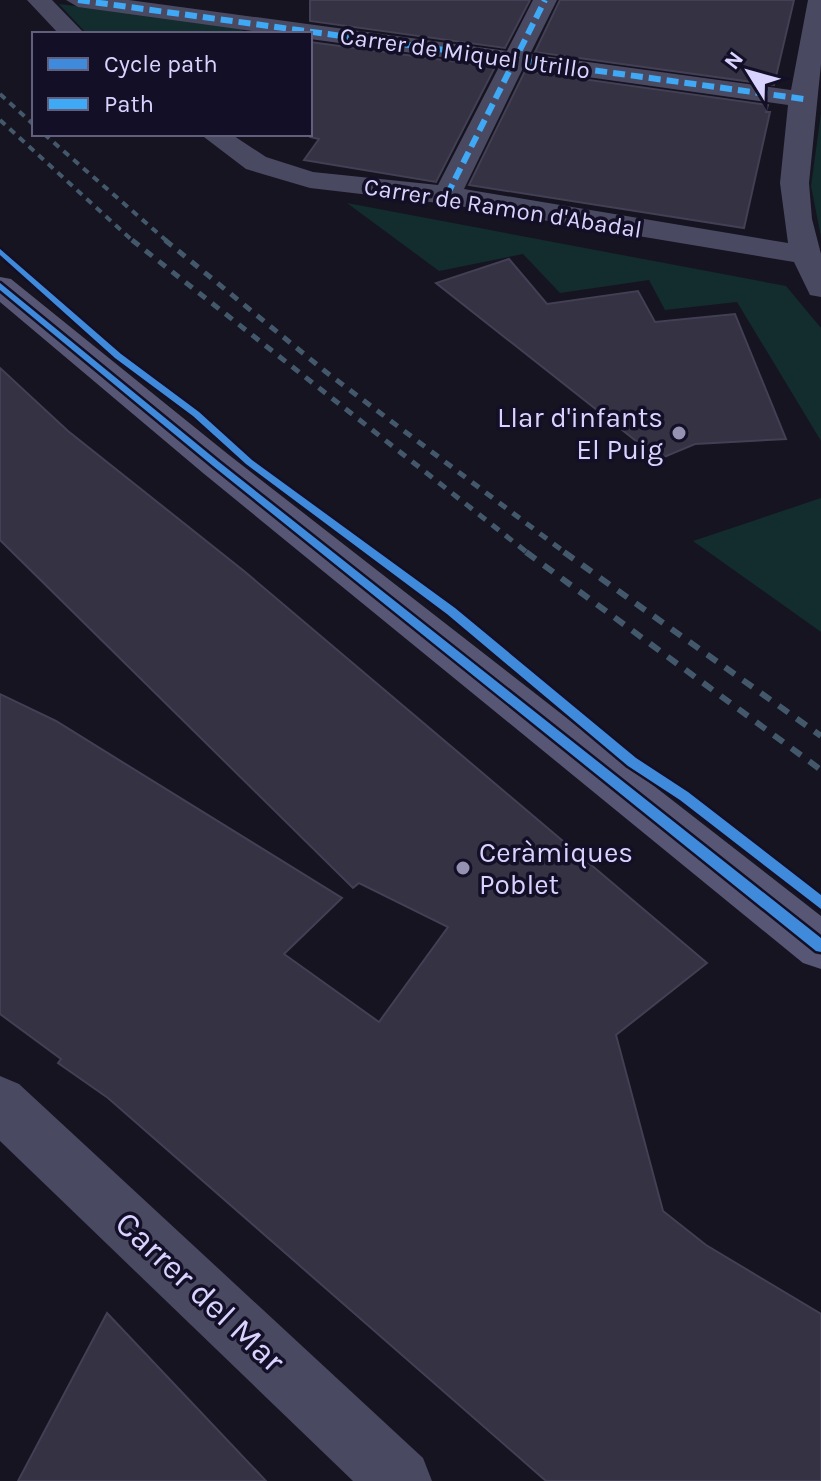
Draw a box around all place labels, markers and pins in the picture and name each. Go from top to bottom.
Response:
place label: Llar d'infants El Puig [497,401,663,466]
marker: Llar d'infants El Puig [670,424,688,442]
place label: Ceràmiques Poblet [479,836,633,901]
marker: Ceràmiques Poblet [454,859,472,877]

